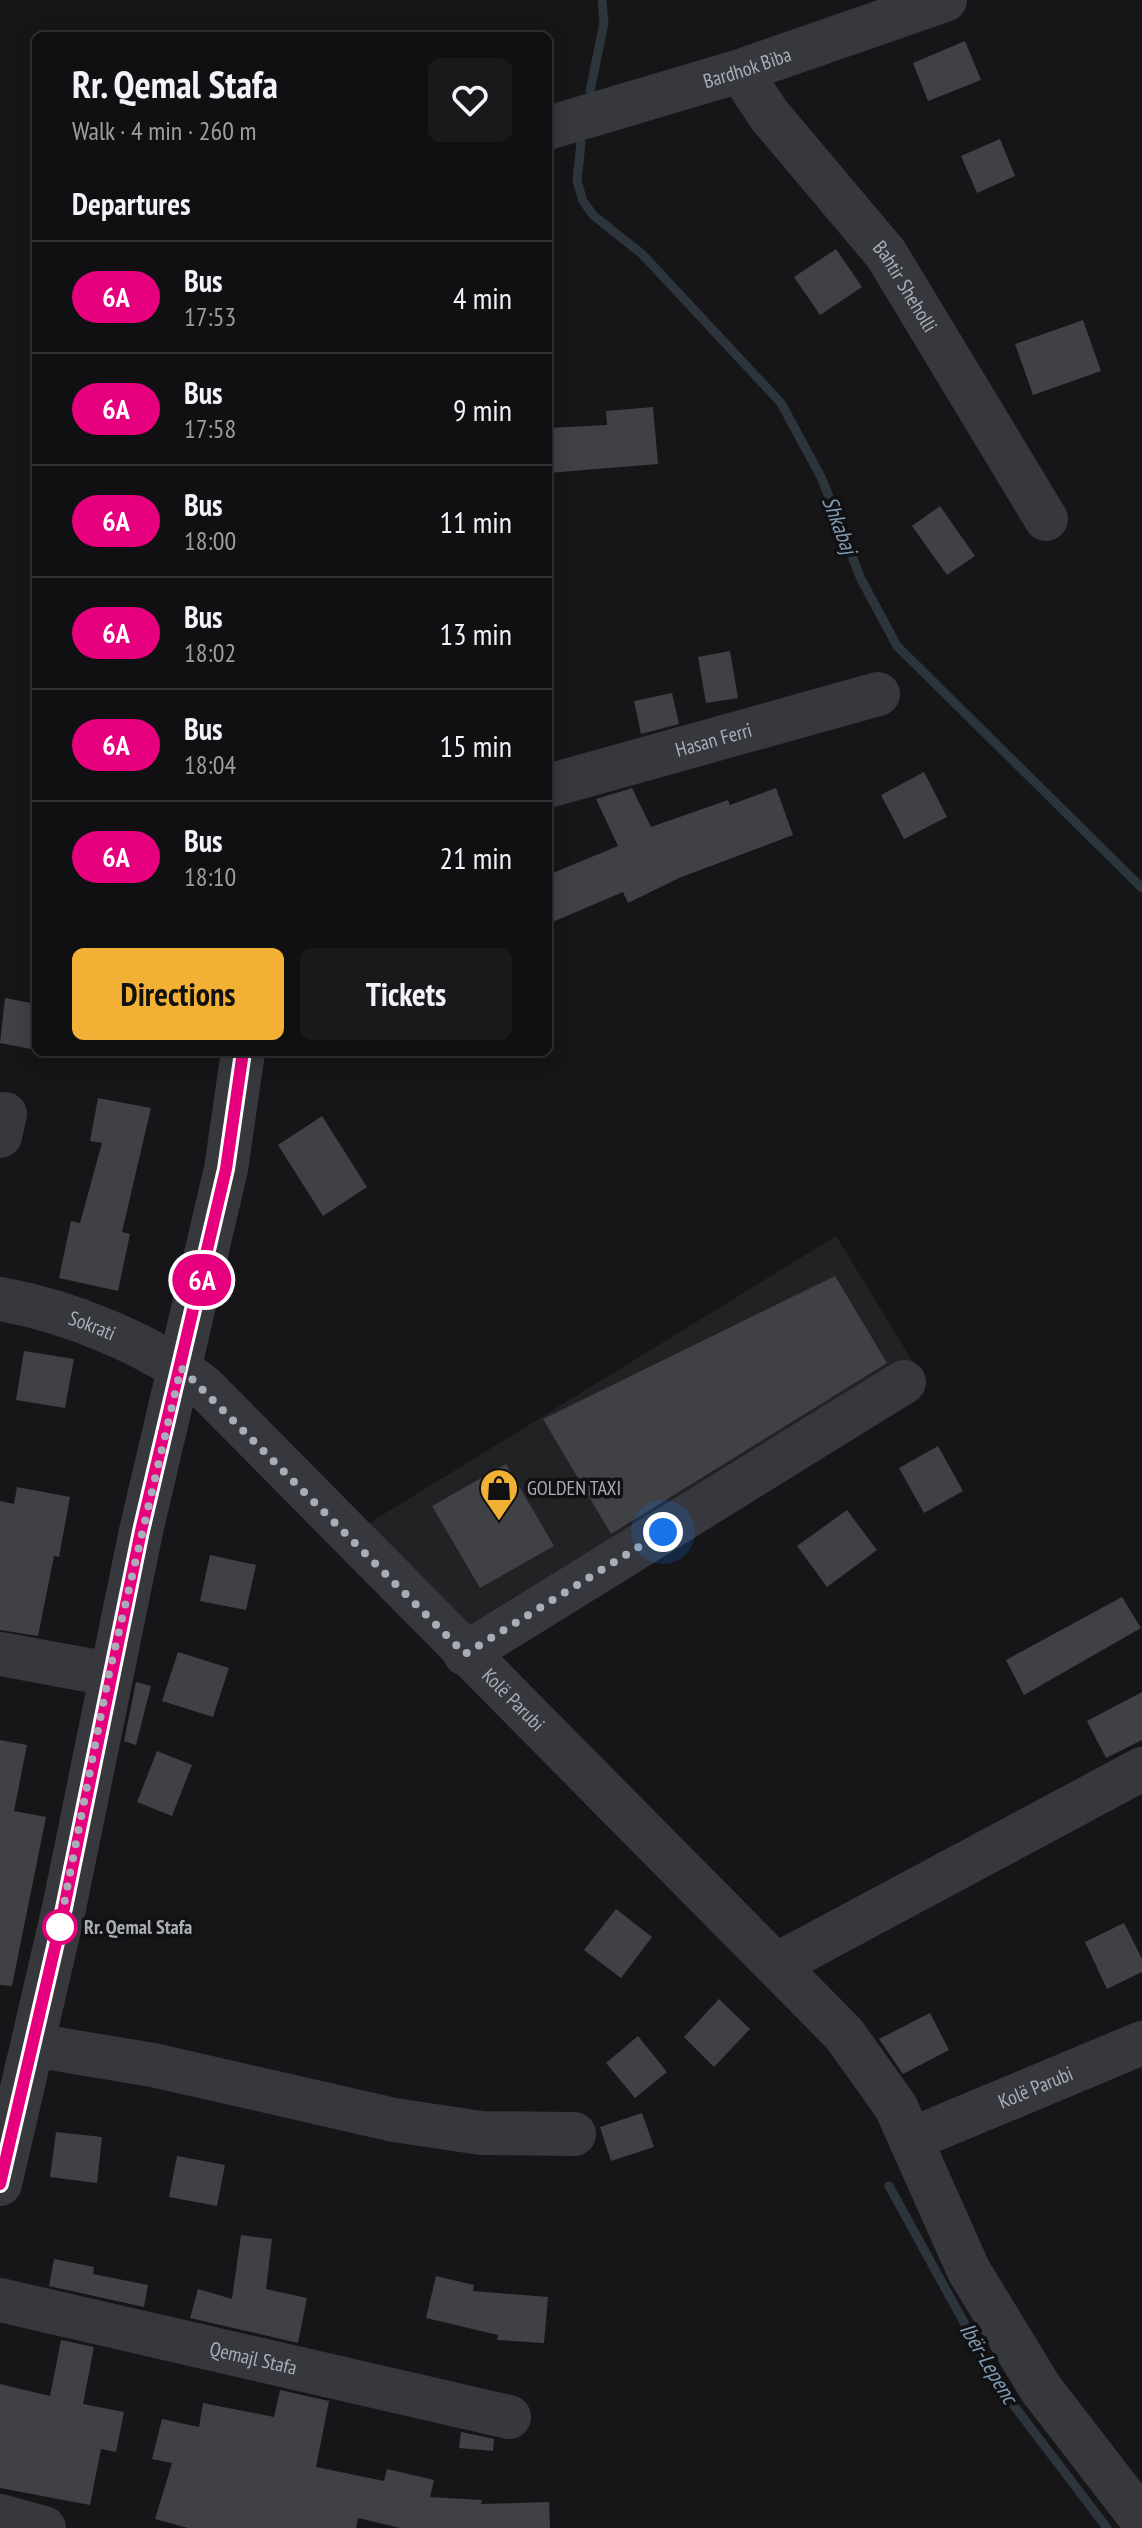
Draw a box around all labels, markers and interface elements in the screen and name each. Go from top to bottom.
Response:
street label: Bardhok Biba [700,41,795,94]
button: heart [428,58,512,142]
text: Rr. Qemal Stafa [72,59,278,108]
text: Walk · 4 min · 260 m [72,114,256,147]
text: Departures [72,184,190,223]
street label: Bahtir Sheholli [867,235,943,337]
text: Bus [184,261,223,300]
text: 6A [102,278,130,315]
text: 4 min [453,278,512,317]
text: 17:53 [184,300,236,333]
text: Bus [184,373,223,412]
text: 6A [102,390,130,427]
text: 9 min [453,390,512,429]
text: 17:58 [184,412,236,445]
text: Bus [184,485,223,524]
water label: Shkabaj [816,492,865,561]
text: 6A [102,502,130,539]
text: 11 min [439,502,512,541]
text: 18:00 [184,524,236,557]
text: Bus [184,597,223,636]
text: 6A [102,614,130,651]
text: 13 min [439,614,512,653]
text: 18:02 [184,636,236,669]
text: Bus [184,709,223,748]
street label: Hasan Ferri [672,717,755,763]
text: 6A [102,726,130,763]
text: 15 min [439,726,512,765]
text: 18:04 [184,748,236,781]
text: Bus [184,821,223,860]
text: 6A [102,838,130,875]
text: 21 min [439,838,512,877]
text: 18:10 [184,860,236,893]
button: Directions [72,948,284,1040]
button: Tickets [300,948,512,1040]
line badge: 6A [166,1254,238,1306]
text: 6A [188,1261,216,1298]
street label: Sokrati [65,1305,120,1346]
shop icon: GOLDEN TAXI [478,1467,520,1522]
place label: GOLDEN TAXI [527,1475,621,1501]
your location [643,1512,683,1552]
street label: Kolë Parubi [476,1663,550,1737]
marker: Rr. Qemal Stafa [43,1910,77,1944]
place label: Rr. Qemal Stafa [84,1914,192,1940]
street label: Kolë Parubi [994,2060,1077,2115]
water label: Ibër-Lepenc [954,2317,1025,2410]
street label: Qemajl Stafa [207,2336,300,2381]

